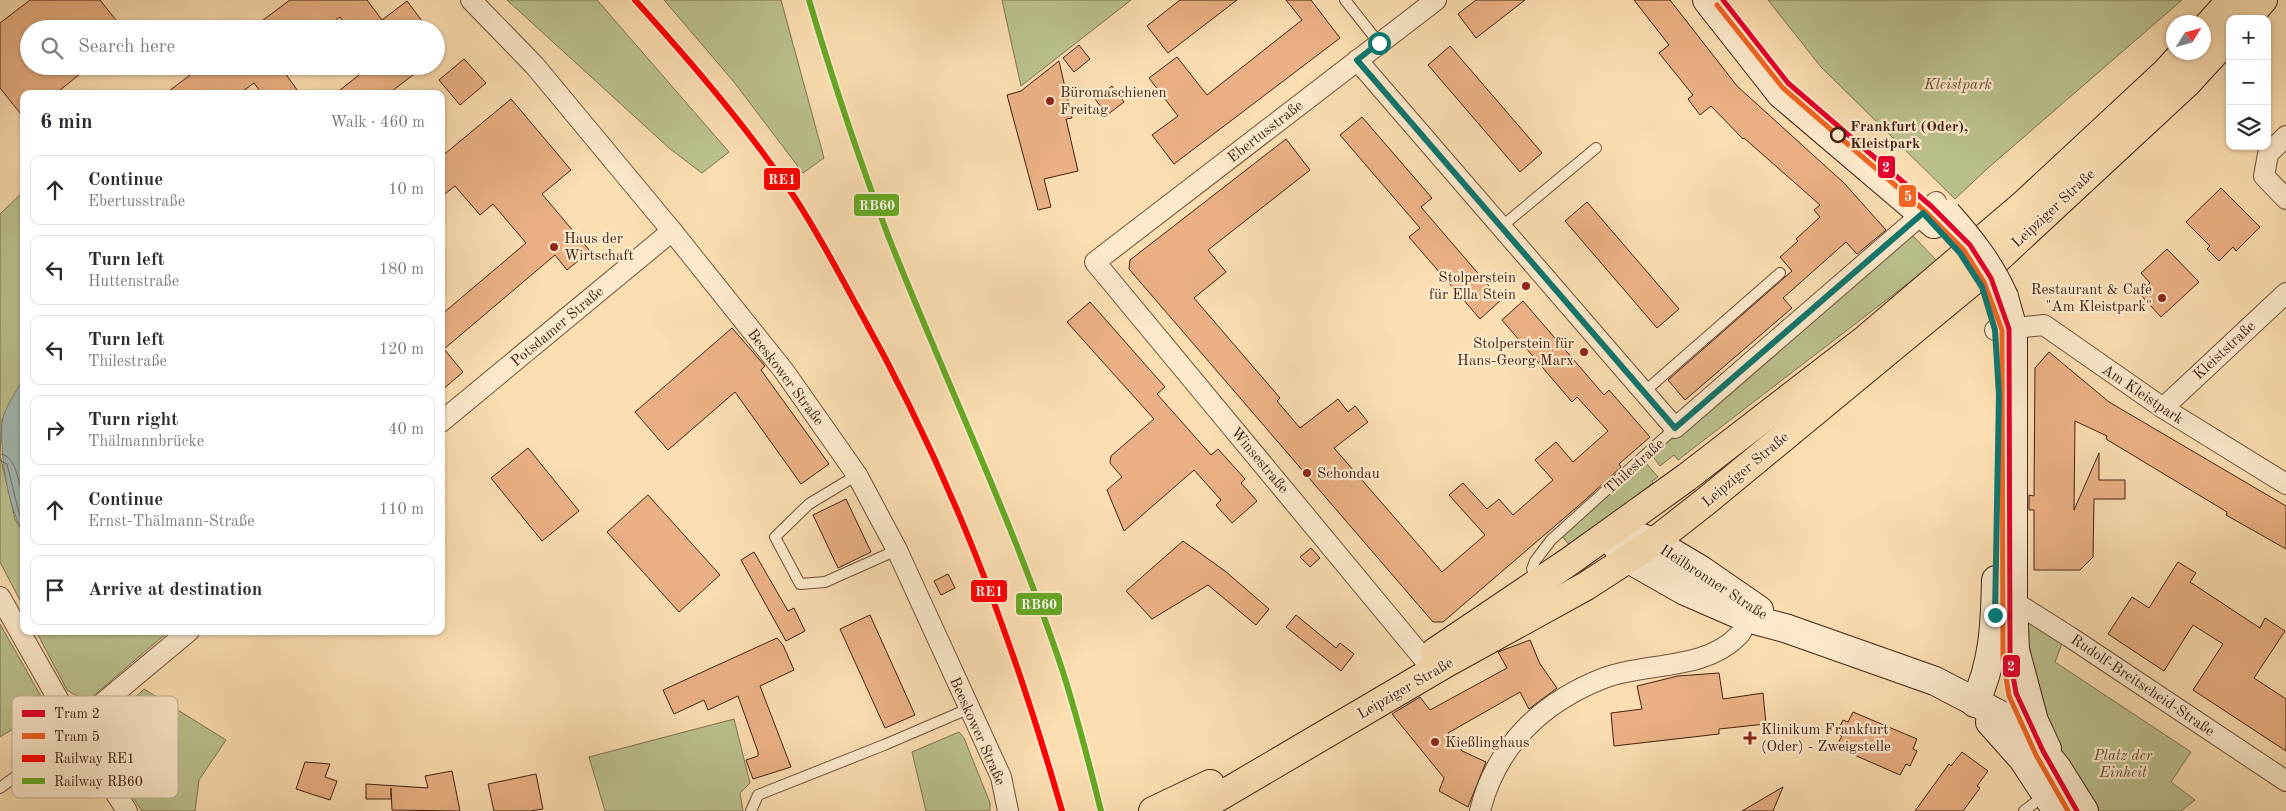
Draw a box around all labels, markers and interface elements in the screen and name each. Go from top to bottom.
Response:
north arrow [2166,15,2211,60]
map controls [2226,15,2271,150]
button: + [2226,15,2271,60]
search box [20,20,445,75]
route start [1368,32,1391,55]
icon: search [38,34,66,62]
text: Search here [78,38,175,57]
button: − [2226,60,2271,105]
park label: Kleistpark [1923,78,1992,93]
place label: Büromaschienen Freitag [1060,86,1167,118]
marker: Büromaschienen Freitag [1044,95,1056,107]
street label: Ebertusstraße [1225,98,1306,166]
button: layers [2226,105,2271,150]
text: 6 min [40,112,93,133]
text: Walk · 460 m [330,115,425,131]
place label: Frankfurt (Oder), Kleistpark [1850,120,1968,152]
marker: Frankfurt (Oder), Kleistpark [1830,127,1846,143]
line badge: 2 [1877,155,1896,179]
text: 2 [1882,161,1890,175]
line badge: RE1 [763,167,801,191]
street label: Leipziger Straße [2010,167,2099,251]
text: Continue [88,171,163,190]
text: RE1 [768,173,796,187]
icon: ahead [41,176,69,204]
text: 10 m [388,182,424,198]
line badge: 5 [1898,184,1917,208]
text: 5 [1904,190,1912,204]
line badge: RB60 [853,193,900,217]
text: Ebertusstraße [88,194,185,210]
text: RB60 [859,199,895,213]
place label: Haus der Wirtschaft [564,232,634,264]
marker: Haus der Wirtschaft [548,241,560,253]
text: Turn left [88,251,165,270]
icon: left [41,256,69,284]
text: 180 m [379,262,424,278]
place label: Stolperstein für Ella Stein [1429,271,1516,303]
text: Huttenstraße [88,274,179,290]
marker: Stolperstein für Ella Stein [1520,280,1532,292]
place label: Restaurant & Cafe "Am Kleistpark" [2031,283,2152,315]
street label: Potsdamer Straße [509,284,607,370]
marker: Restaurant & Cafe "Am Kleistpark" [2156,292,2168,304]
street label: Kleiststraße [2191,319,2259,383]
street label: Beeskower Straße [744,327,826,429]
text: Turn left [88,331,165,350]
icon: left [41,336,69,364]
place label: Stolperstein für Hans-Georg Marx [1457,337,1574,369]
text: 120 m [379,342,424,358]
marker: Stolperstein für Hans-Georg Marx [1578,346,1590,358]
text: Thilestraße [88,354,167,370]
street label: Am Kleistpark [2099,363,2186,428]
text: Turn right [88,411,178,430]
icon: right [41,416,69,444]
text: 40 m [388,422,424,438]
street label: Winsestraße [1227,425,1291,497]
street label: Leipziger Straße [1700,430,1792,510]
text: Thälmannbrücke [88,434,204,450]
street label: Thilestraße [1602,437,1668,497]
marker: Schondau [1301,467,1313,479]
place label: Schondau [1317,467,1380,482]
text: Continue [88,491,163,510]
icon: ahead [41,496,69,524]
text: 110 m [379,502,424,518]
text: Ernst-Thälmann-Straße [88,514,255,530]
street label: Heilbronner Straße [1657,543,1770,623]
icon: arrive [41,576,69,604]
line badge: RE1 [970,579,1008,603]
text: Arrive at destination [88,581,262,600]
text: RE1 [975,585,1003,599]
line badge: RB60 [1015,592,1063,616]
text: RB60 [1021,598,1057,612]
route end [1984,604,2007,627]
street label: Rudolf-Breitscheid-Straße [2068,633,2217,740]
line badge: 2 [2002,654,2021,678]
street label: Leipziger Straße [1355,656,1456,723]
text: 2 [2007,660,2015,674]
street label: Beeskower Straße [946,675,1007,788]
legend [12,696,178,798]
text: Tram 2 [54,707,100,721]
place label: Klinikum Frankfurt (Oder) - Zweigstelle [1761,723,1891,755]
text: Tram 5 [54,730,100,744]
marker: Klinikum Frankfurt (Oder) - Zweigstelle [1743,731,1757,745]
marker: Kießlinghaus [1429,736,1441,748]
place label: Kießlinghaus [1445,736,1530,751]
park label: Platz der Einheit [2093,749,2153,781]
text: Railway RE1 [54,752,135,766]
text: Railway RB60 [54,775,143,789]

